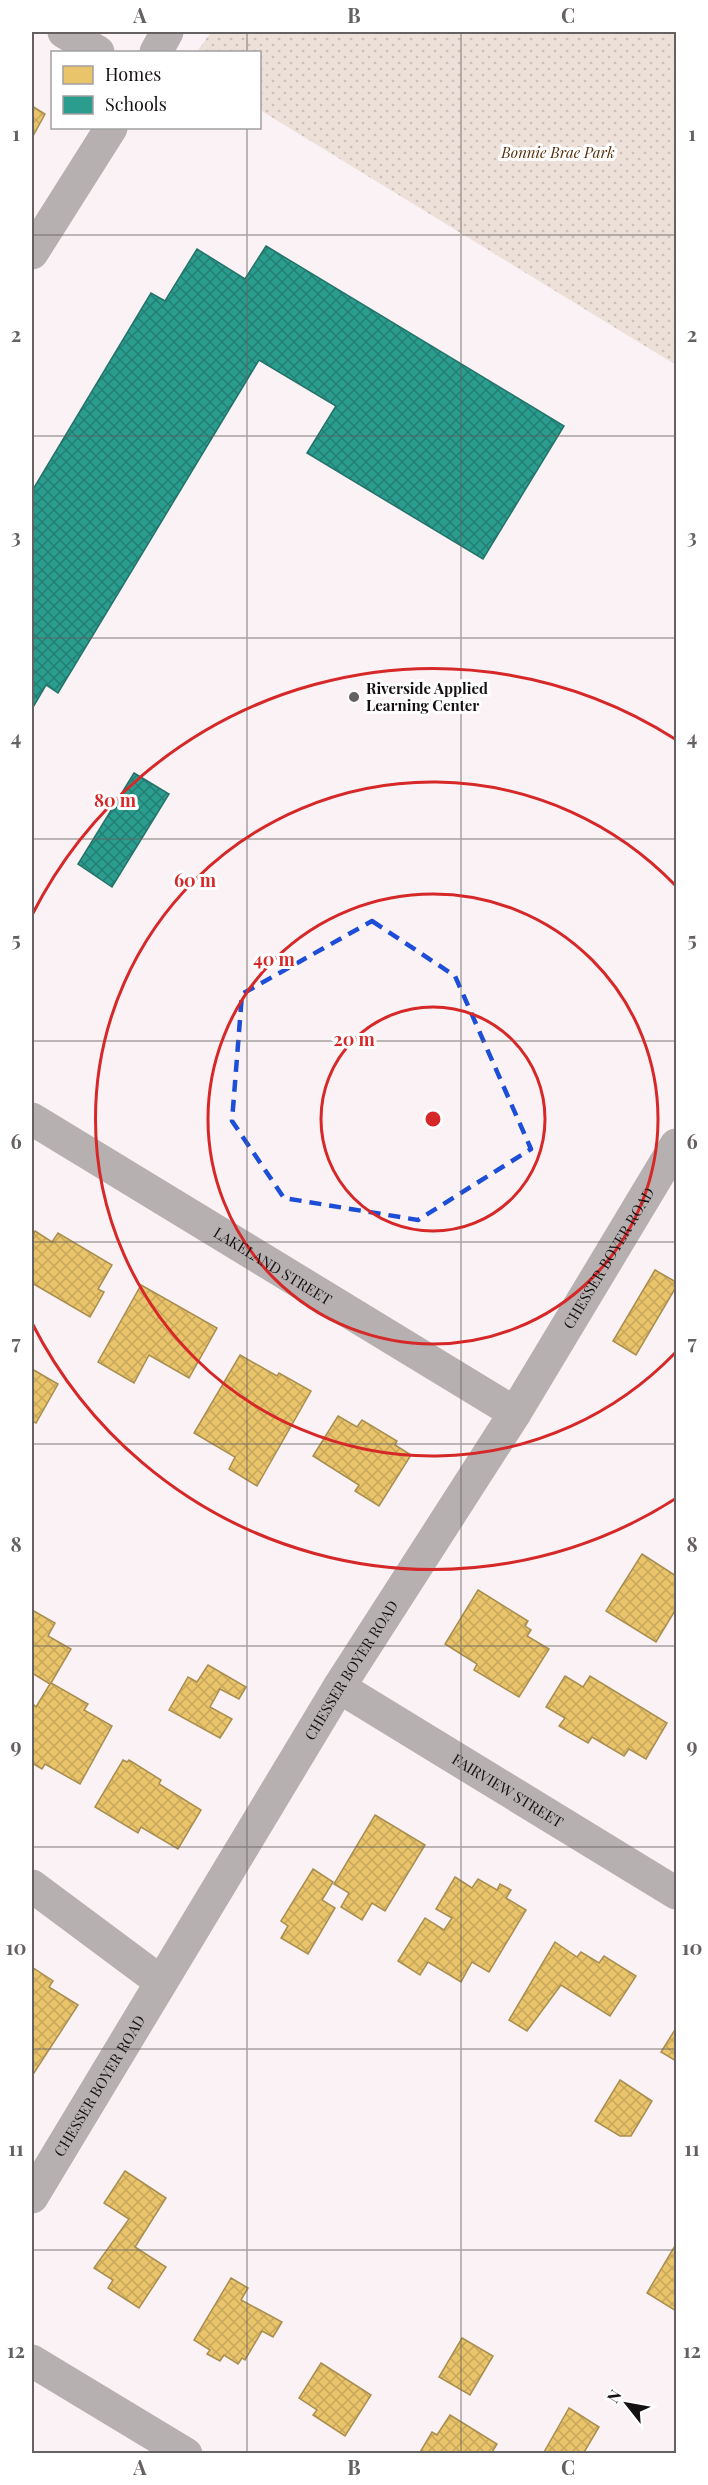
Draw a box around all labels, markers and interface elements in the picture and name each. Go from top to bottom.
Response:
text: A [132,1,147,28]
text: B [347,1,361,28]
text: C [561,1,575,28]
legend [51,51,261,129]
text: Homes [105,62,161,86]
text: Schools [105,92,167,116]
text: 1 [12,119,20,146]
text: 1 [688,119,696,146]
park label: Bonnie Brae Park [500,142,615,162]
text: 2 [11,320,21,347]
text: 2 [687,320,697,347]
text: 3 [11,522,21,549]
text: 3 [687,522,697,549]
place label: Riverside Applied Learning Center [366,678,488,715]
marker: Riverside Applied Learning Center [347,690,361,704]
text: 4 [11,723,21,750]
text: 4 [687,723,697,750]
text: 80 m [94,788,137,812]
text: 60 m [174,868,217,892]
text: 5 [11,925,21,952]
text: 5 [687,925,697,952]
text: 40 m [253,947,296,971]
text: 20 m [333,1027,375,1051]
centre of rings [423,1109,443,1129]
text: 6 [10,1127,22,1154]
text: 6 [686,1127,698,1154]
street label: CHESSER BOYER ROAD [558,1183,659,1332]
street label: LAKELAND STREET [210,1222,336,1309]
text: 7 [11,1328,21,1355]
text: 7 [687,1328,697,1355]
text: 8 [10,1530,22,1557]
text: 8 [686,1530,698,1557]
street label: CHESSER BOYER ROAD [299,1596,402,1744]
text: 9 [10,1731,22,1758]
text: 9 [686,1731,698,1758]
street label: FAIRVIEW STREET [449,1749,567,1832]
text: 10 [6,1933,26,1960]
text: 10 [682,1933,702,1960]
street label: CHESSER BOYER ROAD [49,2011,149,2160]
text: 11 [8,2134,24,2161]
text: 11 [684,2134,700,2161]
text: 12 [7,2336,25,2363]
text: 12 [683,2336,701,2363]
north arrow [597,2374,657,2434]
text: N [602,2385,626,2406]
text: A [132,2453,147,2480]
text: B [347,2453,361,2480]
text: C [561,2453,575,2480]

